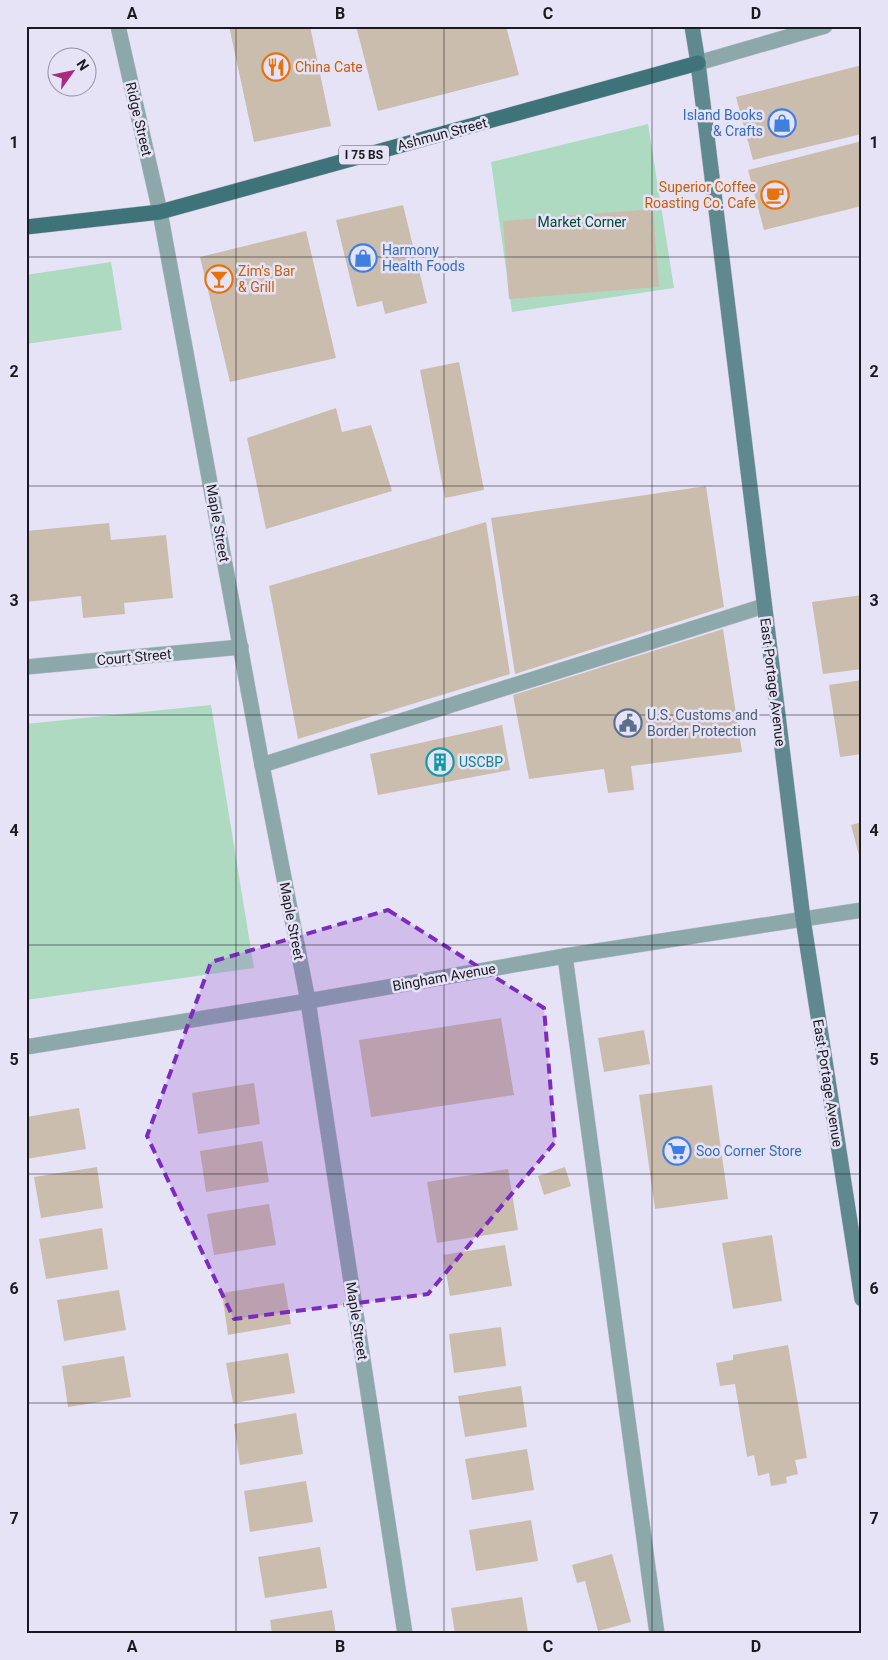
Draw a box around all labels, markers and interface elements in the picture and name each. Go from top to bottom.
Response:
text: A [127,4,138,23]
text: B [335,4,345,23]
text: C [543,4,553,23]
text: D [751,4,761,23]
north arrow [48,48,98,98]
restaurant icon: China Cate [261,52,291,82]
text: N [73,56,92,73]
place label: China Cate [295,59,363,75]
street label: Ridge Street [123,80,155,158]
place label: Island Books & Crafts [683,107,763,139]
shop icon: Island Books & Crafts [767,108,797,138]
street label: Ashmun Street [395,114,489,154]
text: 1 [9,133,19,152]
text: 1 [869,133,879,152]
road number: I 75 BS [339,146,389,164]
place label: Superior Coffee Roasting Co. Cafe [644,179,756,211]
cafe icon: Superior Coffee Roasting Co. Cafe [760,180,790,210]
park label: Market Corner [538,214,627,230]
place label: Harmony Health Foods [382,242,465,274]
shop icon: Harmony Health Foods [348,243,378,273]
place label: Zim's Bar & Grill [238,263,295,295]
bar icon: Zim's Bar & Grill [204,264,234,294]
text: 2 [9,362,19,381]
text: 2 [869,362,879,381]
street label: Maple Street [203,483,233,564]
text: 3 [9,591,19,610]
text: 3 [869,591,879,610]
street label: East Portage Avenue [757,617,789,747]
street label: Court Street [96,646,172,668]
place label: U.S. Customs and Border Protection [647,707,758,739]
public building icon: U.S. Customs and Border Protection [613,708,643,738]
building icon: USCBP [425,747,455,777]
place label: USCBP [459,754,503,770]
text: 4 [9,821,19,840]
text: 4 [869,821,879,840]
street label: Maple Street [277,881,307,962]
street label: Bingham Avenue [391,960,497,994]
street label: East Portage Avenue [810,1018,846,1148]
text: 5 [9,1050,19,1069]
text: 5 [869,1050,879,1069]
supermarket icon: Soo Corner Store [662,1136,692,1166]
place label: Soo Corner Store [696,1143,802,1159]
text: 6 [9,1279,19,1298]
text: 6 [869,1279,879,1298]
street label: Maple Street [343,1281,371,1362]
text: 7 [9,1509,19,1528]
text: 7 [869,1509,879,1528]
text: A [127,1637,138,1656]
text: B [335,1637,345,1656]
text: C [543,1637,553,1656]
text: D [751,1637,761,1656]

